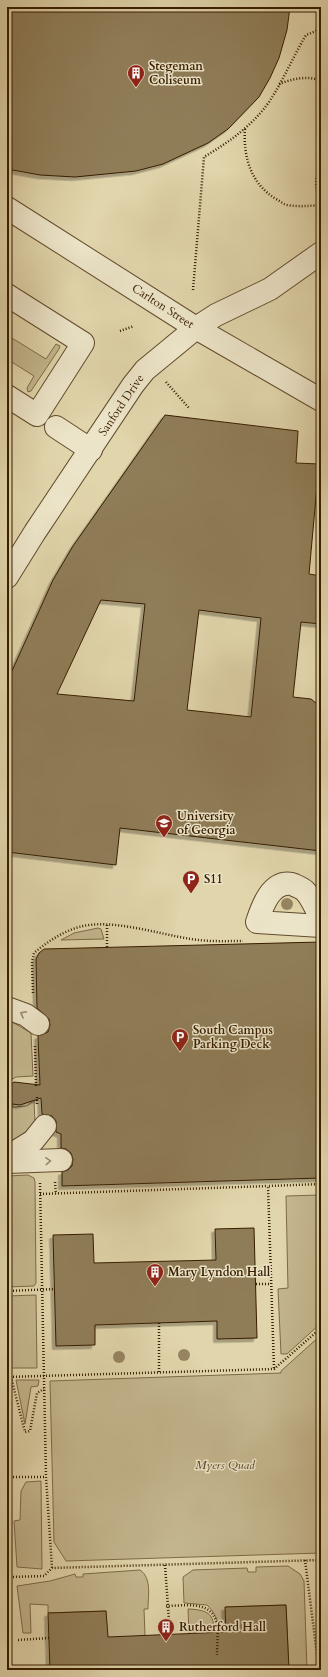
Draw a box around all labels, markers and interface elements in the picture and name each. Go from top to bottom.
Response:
place label: Stegeman Coliseum [149,58,203,88]
building icon: Stegeman Coliseum [126,63,146,88]
street label: Carlton Street [129,280,197,332]
street label: Sanford Drive [94,371,148,439]
place label: University of Georgia [177,808,236,838]
school or university icon: University of Georgia [154,813,174,838]
parking icon: S11 [181,869,201,894]
place label: S11 [204,871,223,887]
one-way arrow [20,1011,27,1019]
place label: South Campus Parking Deck [193,1022,273,1052]
parking icon: South Campus Parking Deck [170,1027,190,1052]
one-way arrow [45,1156,51,1165]
building icon: Mary Lyndon Hall [145,1262,165,1287]
place label: Mary Lyndon Hall [168,1264,271,1280]
park label: Myers Quad [195,1457,256,1473]
building icon: Rutherford Hall [156,1617,176,1642]
place label: Rutherford Hall [179,1619,266,1635]

